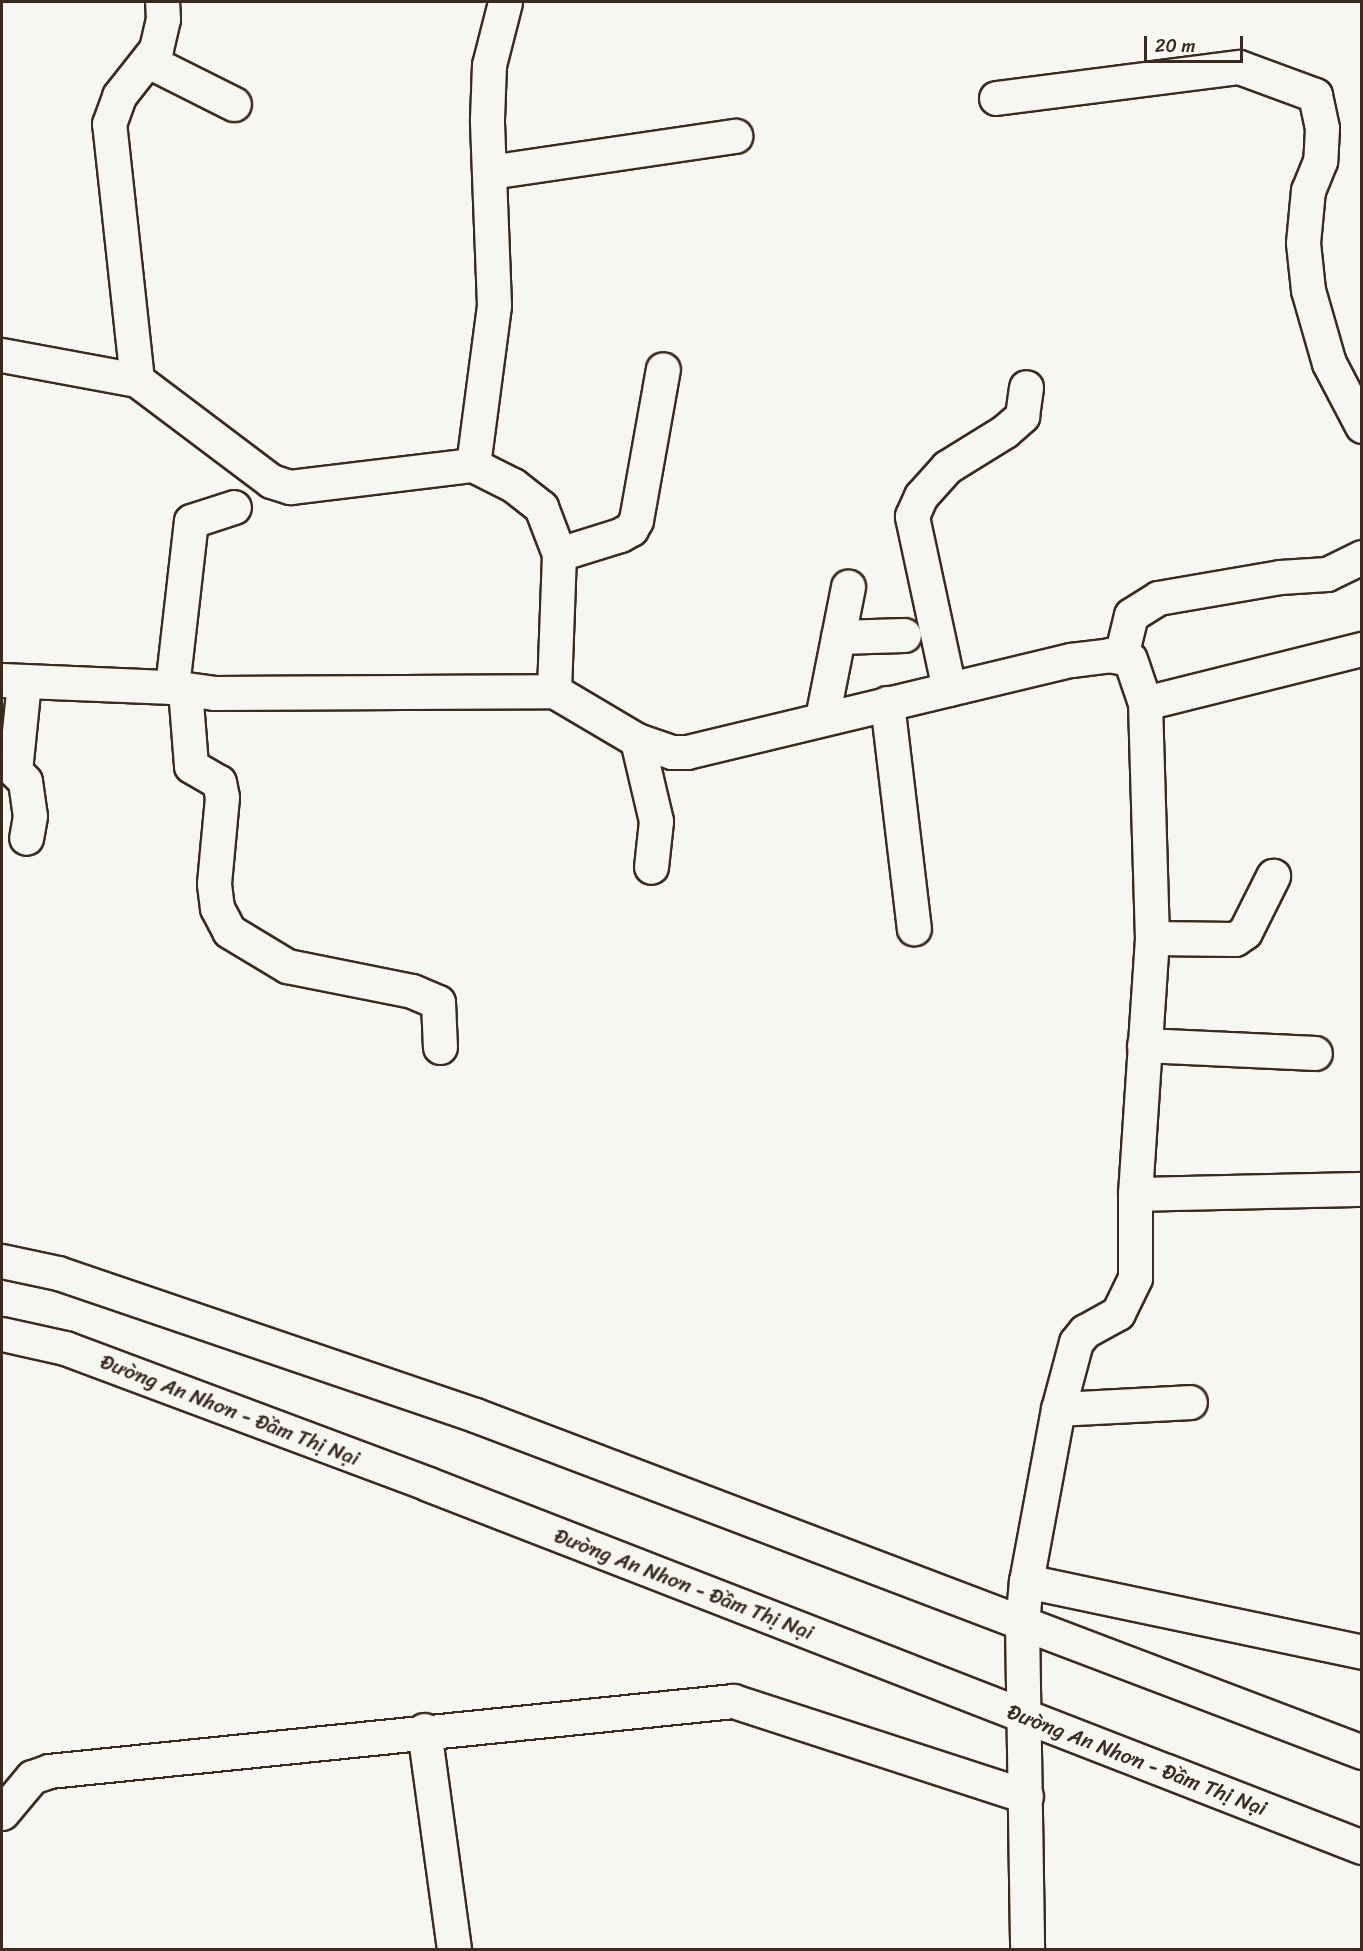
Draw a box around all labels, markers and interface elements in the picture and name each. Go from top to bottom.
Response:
scale bar [1147,24,1246,62]
text: 20 m [1155,30,1195,62]
street label: Đường An Nhơn - Đầm Thị Nại [97,1349,363,1471]
street label: Đường An Nhơn - Đầm Thị Nại [551,1523,817,1645]
street label: Đường An Nhơn - Đầm Thị Nại [1004,1699,1270,1821]

